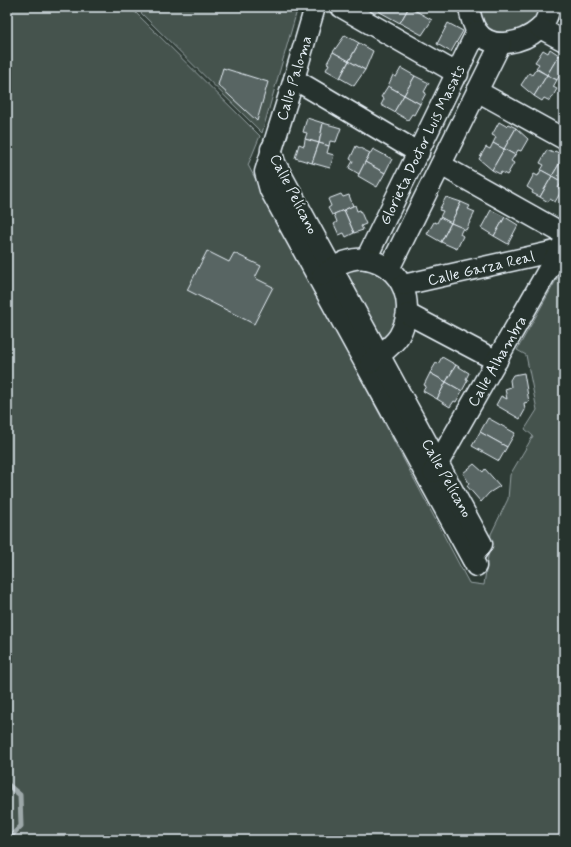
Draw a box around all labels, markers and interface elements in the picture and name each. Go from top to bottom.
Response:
street label: Calle Paloma [273,33,317,123]
street label: Glorieta Doctor Luis Masats [375,62,471,229]
street label: Calle Pelícano [264,151,322,238]
street label: Calle Garza Real [426,247,537,291]
street label: Calle Alhambra [464,312,532,411]
street label: Calle Pelícano [416,435,476,522]

